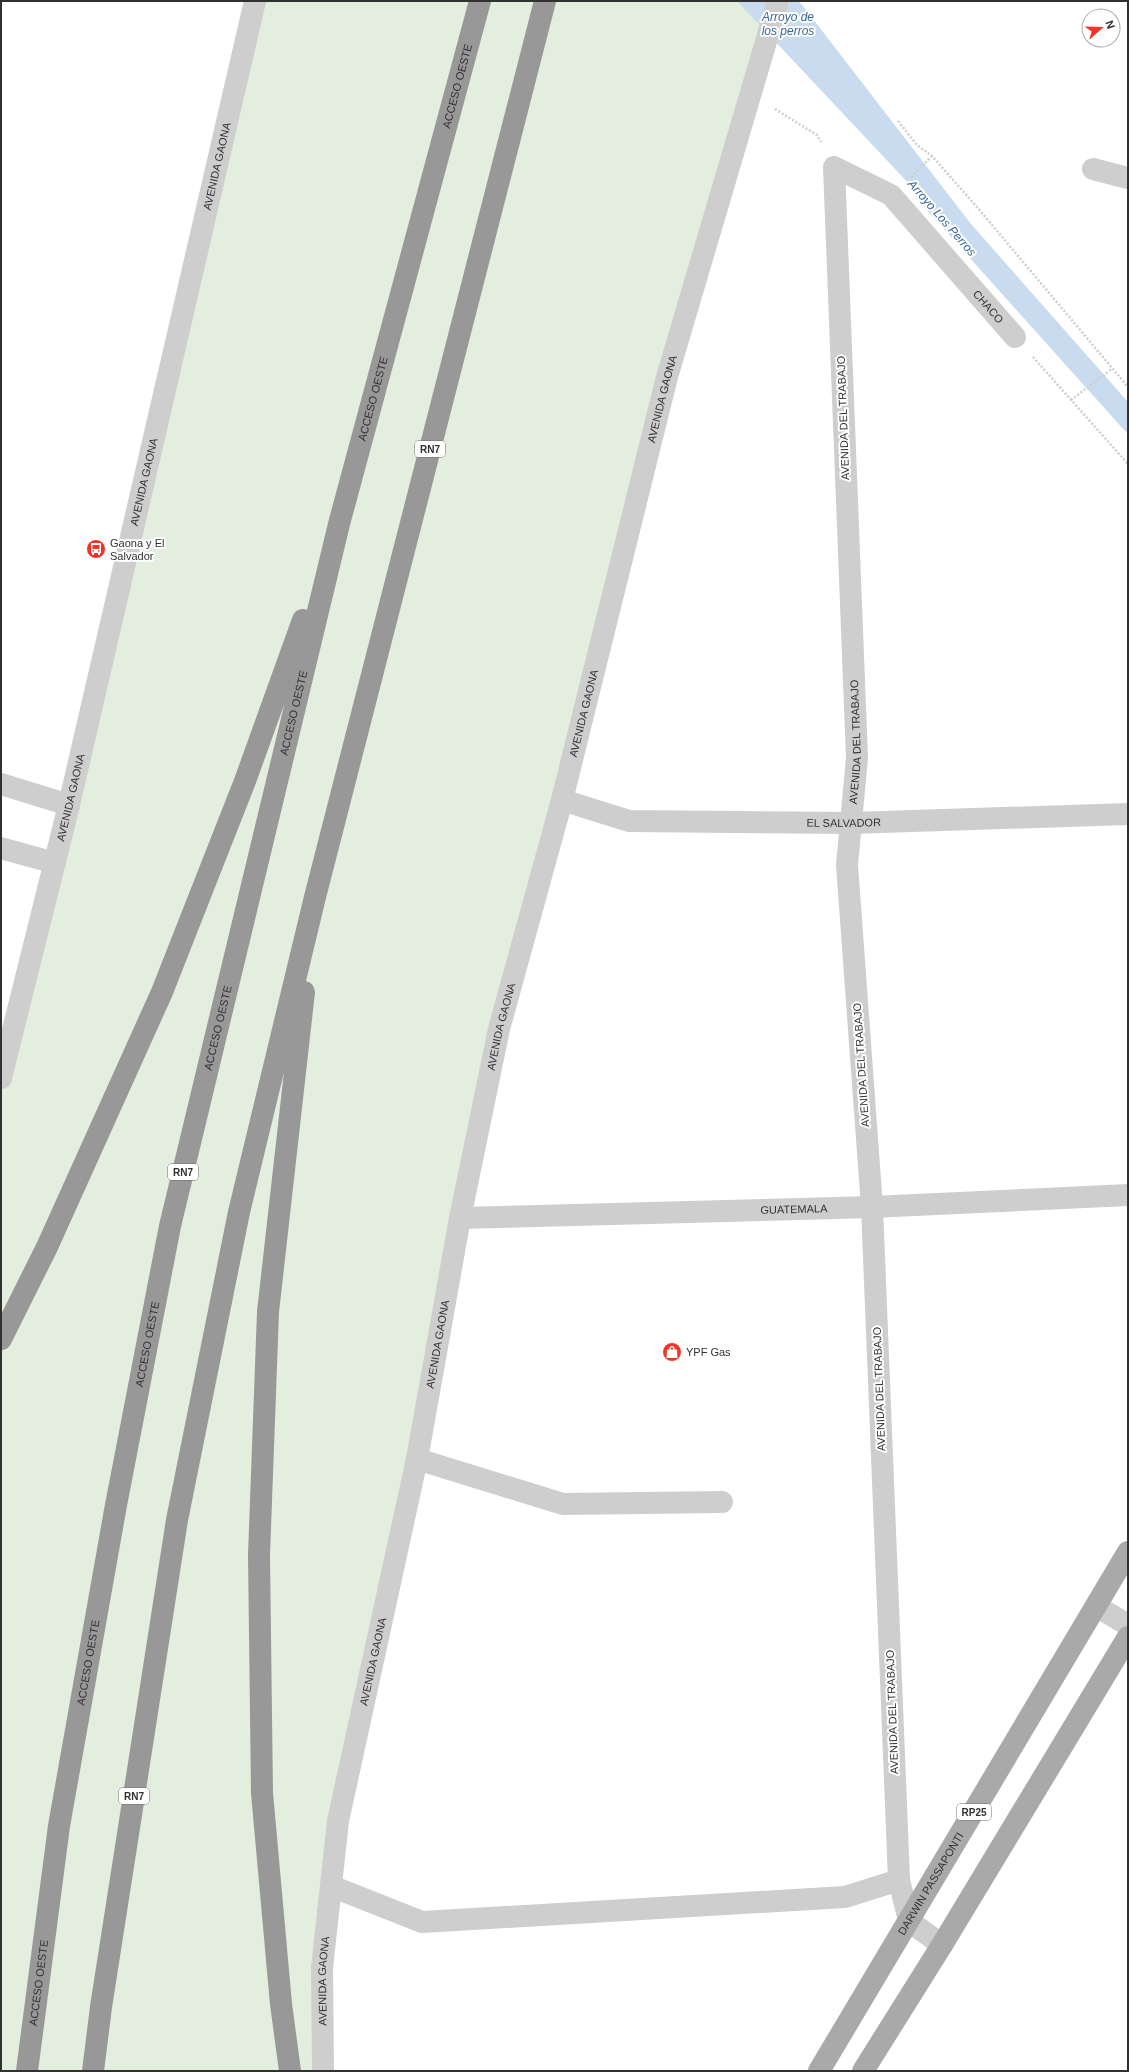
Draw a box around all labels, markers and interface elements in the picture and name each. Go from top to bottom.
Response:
north arrow [1081,8,1121,48]
water label: Arroyo de los perros [761,10,814,38]
text: N [1103,19,1117,30]
street label: ACCESO OESTE [440,42,474,129]
street label: AVENIDA GAONA [201,121,233,211]
water label: Arroyo Los Perros [904,176,979,259]
street label: CHACO [971,288,1006,326]
street label: AVENIDA GAONA [645,353,679,444]
street label: ACCESO OESTE [356,355,390,442]
street label: AVENIDA DEL TRABAJO [835,355,851,480]
street label: AVENIDA GAONA [128,436,160,527]
road number: RN7 [415,441,445,457]
place label: Gaona y El Salvador [110,537,164,562]
bus stop icon: Gaona y El Salvador [85,538,107,560]
street label: AVENIDA GAONA [567,668,600,758]
street label: ACCESO OESTE [278,669,310,757]
street label: AVENIDA DEL TRABAJO [847,679,863,805]
street label: AVENIDA GAONA [54,752,87,843]
street label: EL SALVADOR [806,816,881,829]
street label: AVENIDA GAONA [485,981,518,1071]
street label: ACCESO OESTE [202,984,234,1072]
street label: AVENIDA DEL TRABAJO [851,1002,871,1128]
road number: RN7 [168,1164,198,1180]
street label: GUATEMALA [760,1202,828,1216]
street label: AVENIDA GAONA [424,1298,451,1389]
street label: ACCESO OESTE [133,1300,161,1388]
street label: AVENIDA DEL TRABAJO [871,1326,887,1451]
shop icon: YPF Gas [661,1341,683,1363]
place label: YPF Gas [686,1346,731,1358]
street label: AVENIDA GAONA [357,1616,388,1707]
street label: ACCESO OESTE [75,1619,102,1706]
street label: AVENIDA DEL TRABAJO [884,1649,900,1774]
road number: RN7 [119,1788,149,1804]
road number: RP25 [957,1804,991,1820]
street label: DARWIN PASSAPONTI [895,1830,966,1937]
street label: AVENIDA GAONA [316,1935,331,2026]
street label: ACCESO OESTE [27,1939,50,2027]

